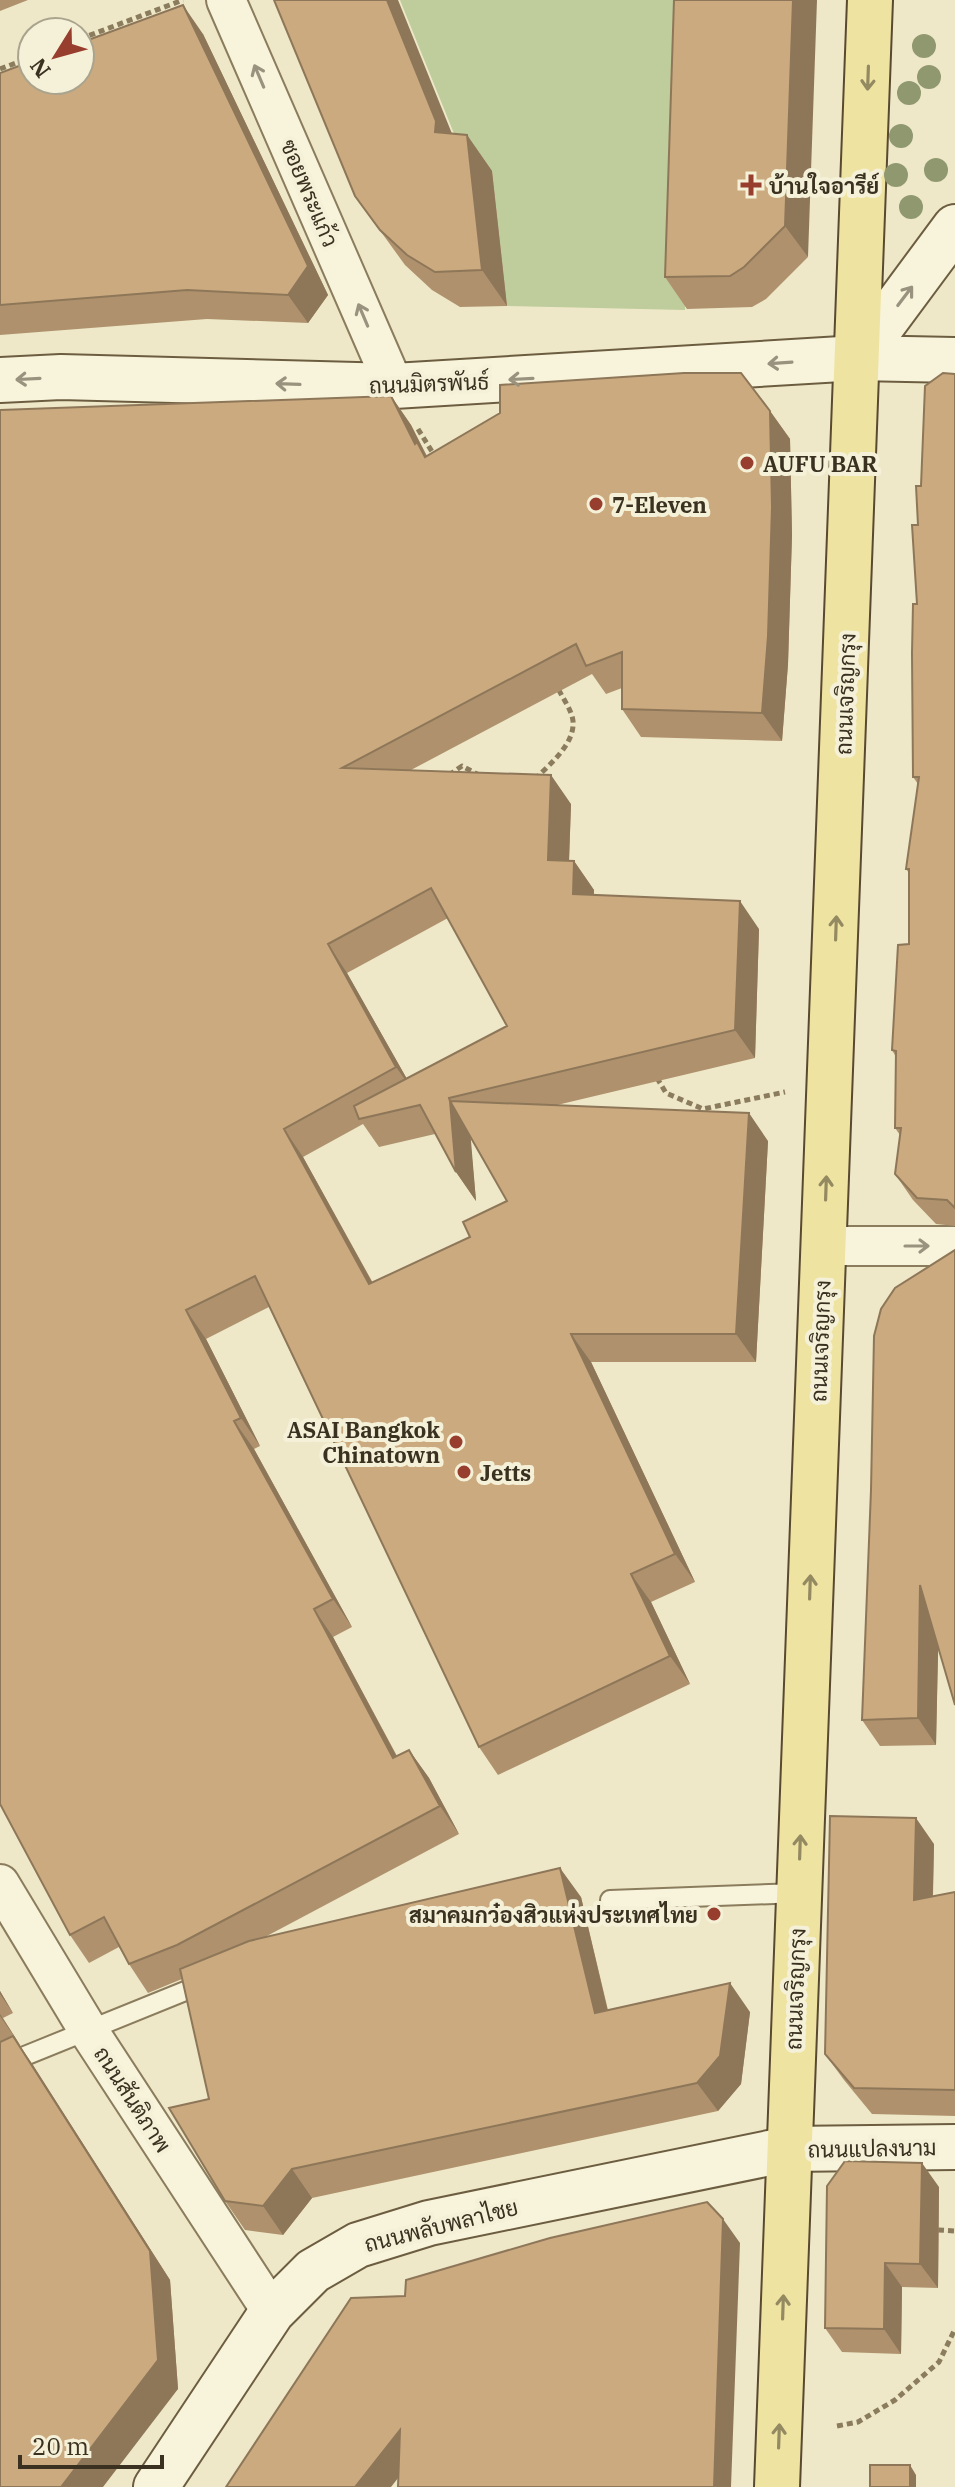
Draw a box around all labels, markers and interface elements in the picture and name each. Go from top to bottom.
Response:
north arrow [16,16,96,96]
text: N [23,53,56,84]
one-way arrow [860,64,875,91]
one-way arrow [251,65,266,89]
street label: ซอยพระแก้ว [274,135,346,251]
place label: บ้านใจอารีย์ [769,171,880,200]
marker: บ้านใจอารีย์ [740,174,762,196]
one-way arrow [896,285,913,307]
one-way arrow [354,303,369,328]
one-way arrow [767,356,794,371]
street label: ถนนมิตรพันธ์ [368,366,490,400]
one-way arrow [15,371,42,386]
one-way arrow [508,372,535,387]
one-way arrow [275,376,302,391]
place label: AUFU BAR [763,449,877,478]
marker: AUFU BAR [738,454,756,472]
place label: 7-Eleven [612,490,707,519]
marker: 7-Eleven [587,495,605,513]
street label: ถนนเจริญกรุง [828,632,864,756]
one-way arrow [828,915,843,942]
one-way arrow [818,1175,833,1202]
one-way arrow [903,1238,930,1254]
street label: ถนนเจริญกรุง [803,1279,839,1403]
place label: ASAI Bangkok Chinatown [287,1415,440,1469]
marker: ASAI Bangkok Chinatown [447,1433,465,1451]
place label: Jetts [480,1458,531,1487]
marker: Jetts [455,1463,473,1481]
one-way arrow [803,1574,818,1601]
one-way arrow [793,1834,808,1861]
place label: สมาคมกว๋องสิวแห่งประเทศไทย [409,1900,698,1929]
marker: สมาคมกว๋องสิวแห่งประเทศไทย [705,1905,723,1923]
street label: ถนนเจริญกรุง [778,1927,814,2051]
street label: ถนนสันติภาพ [88,2040,178,2158]
street label: ถนนแปลงนาม [807,2132,937,2164]
street label: ถนนพลับพลาไชย [361,2192,521,2258]
one-way arrow [776,2294,791,2321]
scale bar [20,2419,162,2469]
one-way arrow [771,2423,786,2450]
text: 20 m [32,2430,89,2462]

